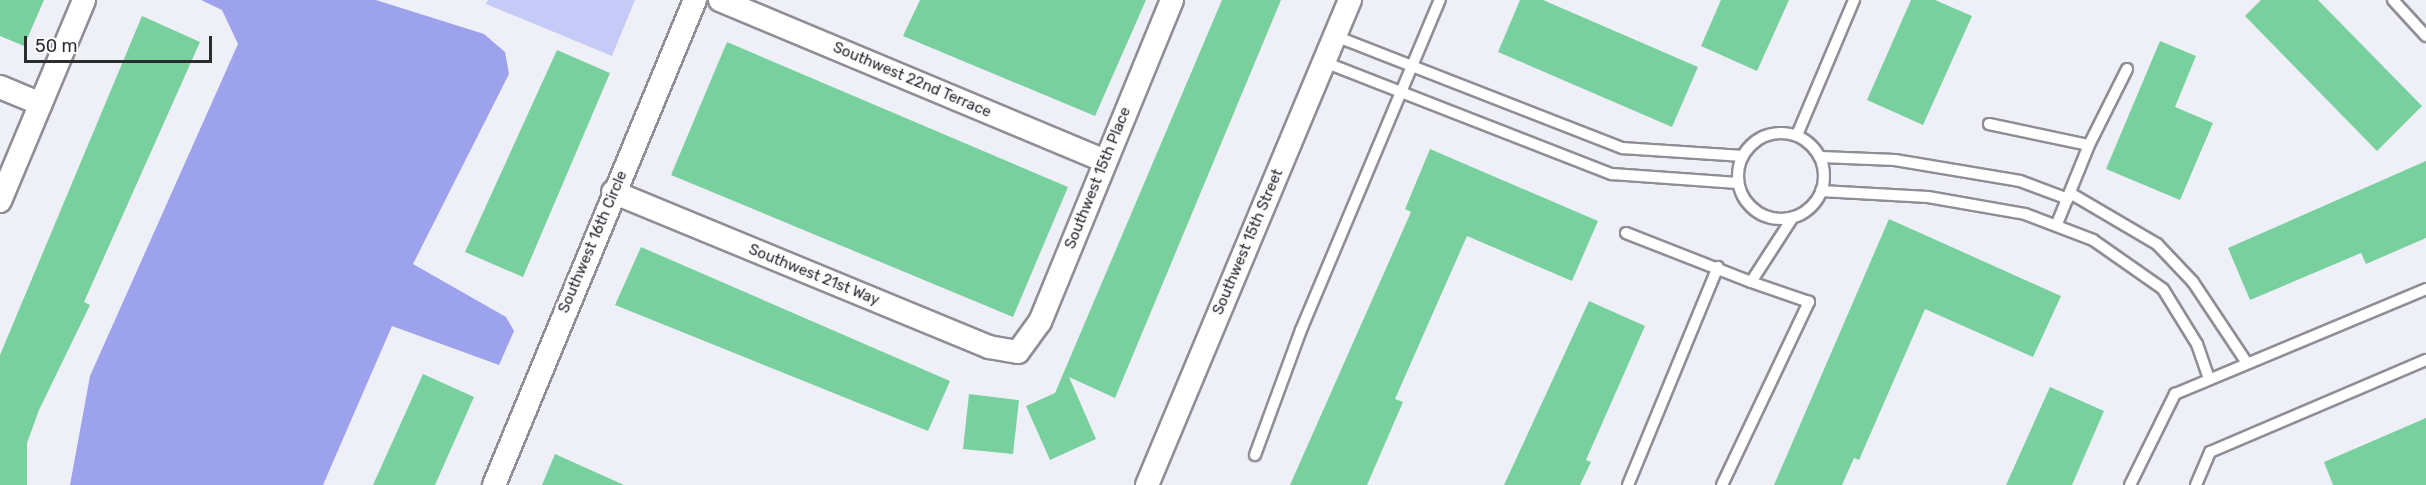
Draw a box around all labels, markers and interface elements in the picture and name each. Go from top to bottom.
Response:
scale bar [27,24,214,62]
text: 50 m [35,35,78,57]
street label: Southwest 22nd Terrace [830,38,994,122]
street label: Southwest 15th Place [1061,104,1135,252]
street label: Southwest 15th Street [1209,166,1287,318]
street label: Southwest 16th Circle [555,168,631,316]
street label: Southwest 21st Way [746,240,882,310]

